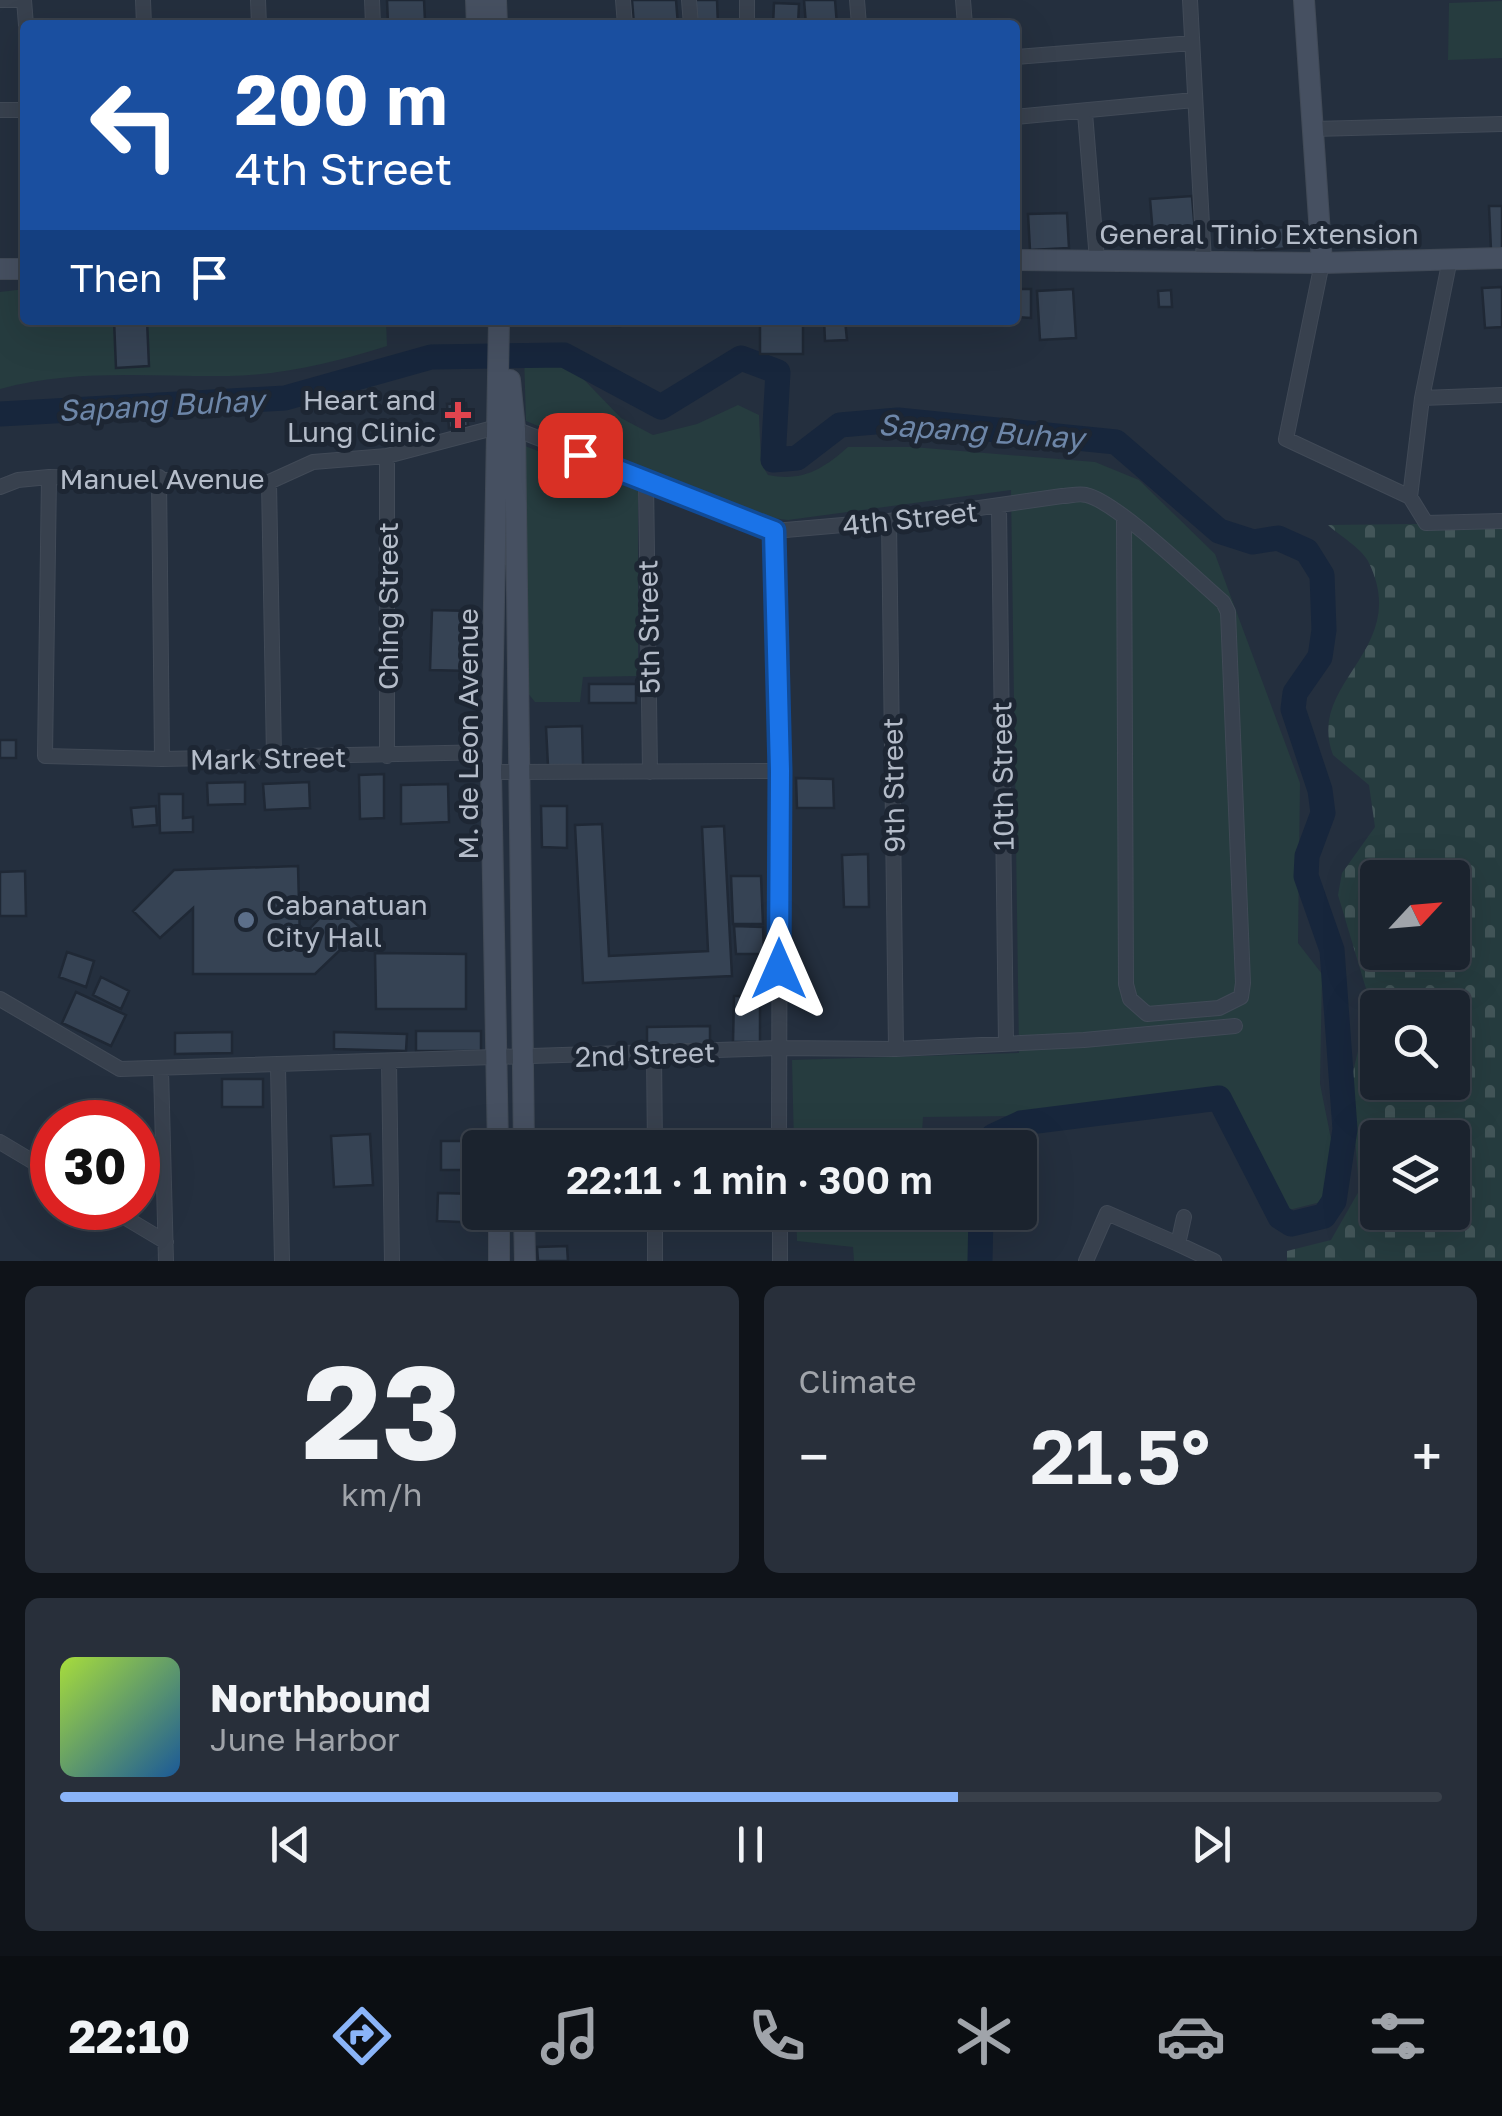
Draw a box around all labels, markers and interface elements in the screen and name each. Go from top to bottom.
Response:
text: 200 m [235,56,447,140]
icon: left [70,60,200,190]
text: 4th Street [235,141,453,195]
street label: General Tinio Extension [1099,217,1419,250]
icon: arrive [182,250,237,305]
text: Then [70,255,162,300]
water label: Sapang Buhay [57,381,269,428]
place label: Heart and Lung Clinic [287,383,436,448]
marker: Heart and Lung Clinic [445,402,471,428]
water label: Sapang Buhay [877,406,1089,456]
pin [538,413,623,498]
icon: arrive [553,428,608,483]
street label: Manuel Avenue [59,462,265,495]
street label: 4th Street [841,495,979,541]
street label: Ching Street [371,522,404,690]
street label: 5th Street [630,559,666,695]
street label: M. de Leon Avenue [451,608,484,860]
street label: 10th Street [984,701,1020,851]
street label: 9th Street [875,717,911,853]
street label: Mark Street [189,740,347,776]
north arrow [1360,860,1470,970]
map controls [1360,860,1470,1230]
place label: Cabanatuan City Hall [266,888,428,953]
marker: Cabanatuan City Hall [235,909,257,931]
position arrow [727,917,831,1021]
button: search [1360,990,1470,1100]
street label: 2nd Street [574,1035,716,1073]
speed limit sign: 30 [30,1100,160,1230]
button: layers [1360,1120,1470,1230]
text: 22:11 · 1 min · 300 m [566,1157,933,1202]
text: 23 [302,1332,461,1488]
text: Climate [799,1362,917,1400]
text: 21.5° [1030,1410,1210,1501]
text: − [799,1423,829,1489]
text: + [1412,1423,1442,1489]
text: km/h [341,1475,422,1513]
text: Northbound [210,1675,431,1720]
text: June Harbor [210,1720,400,1758]
icon: previous [263,1817,318,1872]
icon: pause [723,1817,778,1872]
icon: next [1184,1817,1239,1872]
icon: directions [327,2001,397,2071]
icon: music [535,2001,605,2071]
icon: phone [742,2001,812,2071]
icon: climate [949,2001,1019,2071]
icon: car [1156,2001,1226,2071]
icon: filters [1363,2001,1433,2071]
text: 22:10 [69,2009,190,2063]

